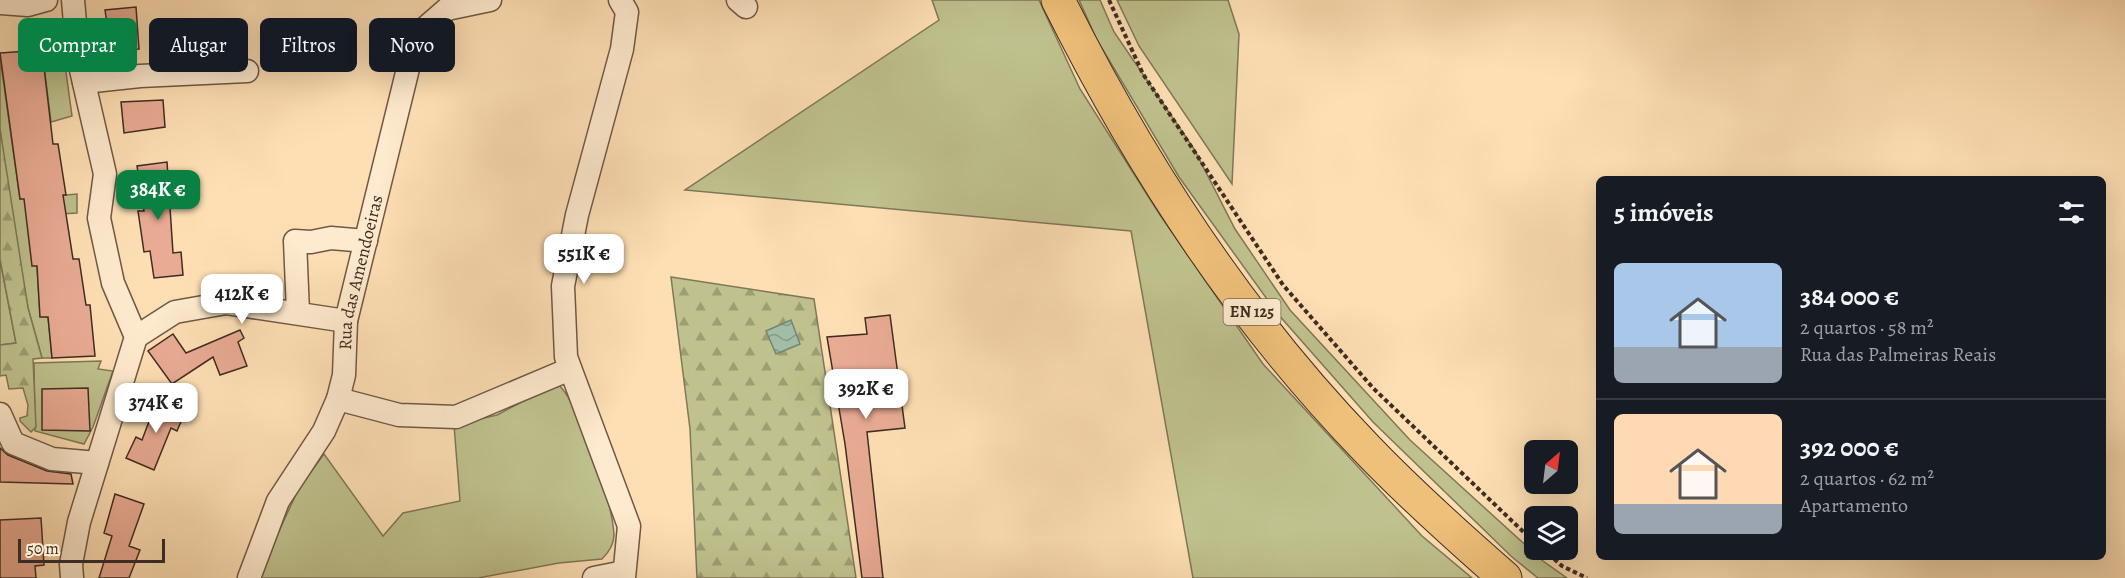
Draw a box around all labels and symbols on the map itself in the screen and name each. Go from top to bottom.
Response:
pin: 384K € [109,170,207,221]
street label: Rua das Amendoeiras [333,192,389,350]
pin: 551K € [535,234,633,285]
pin: 412K € [193,274,291,325]
road number: EN 125 [1224,299,1280,325]
pin: 392K € [817,369,915,420]
pin: 374K € [107,383,205,434]
north arrow [1524,440,1578,494]
scale bar [18,536,165,564]

